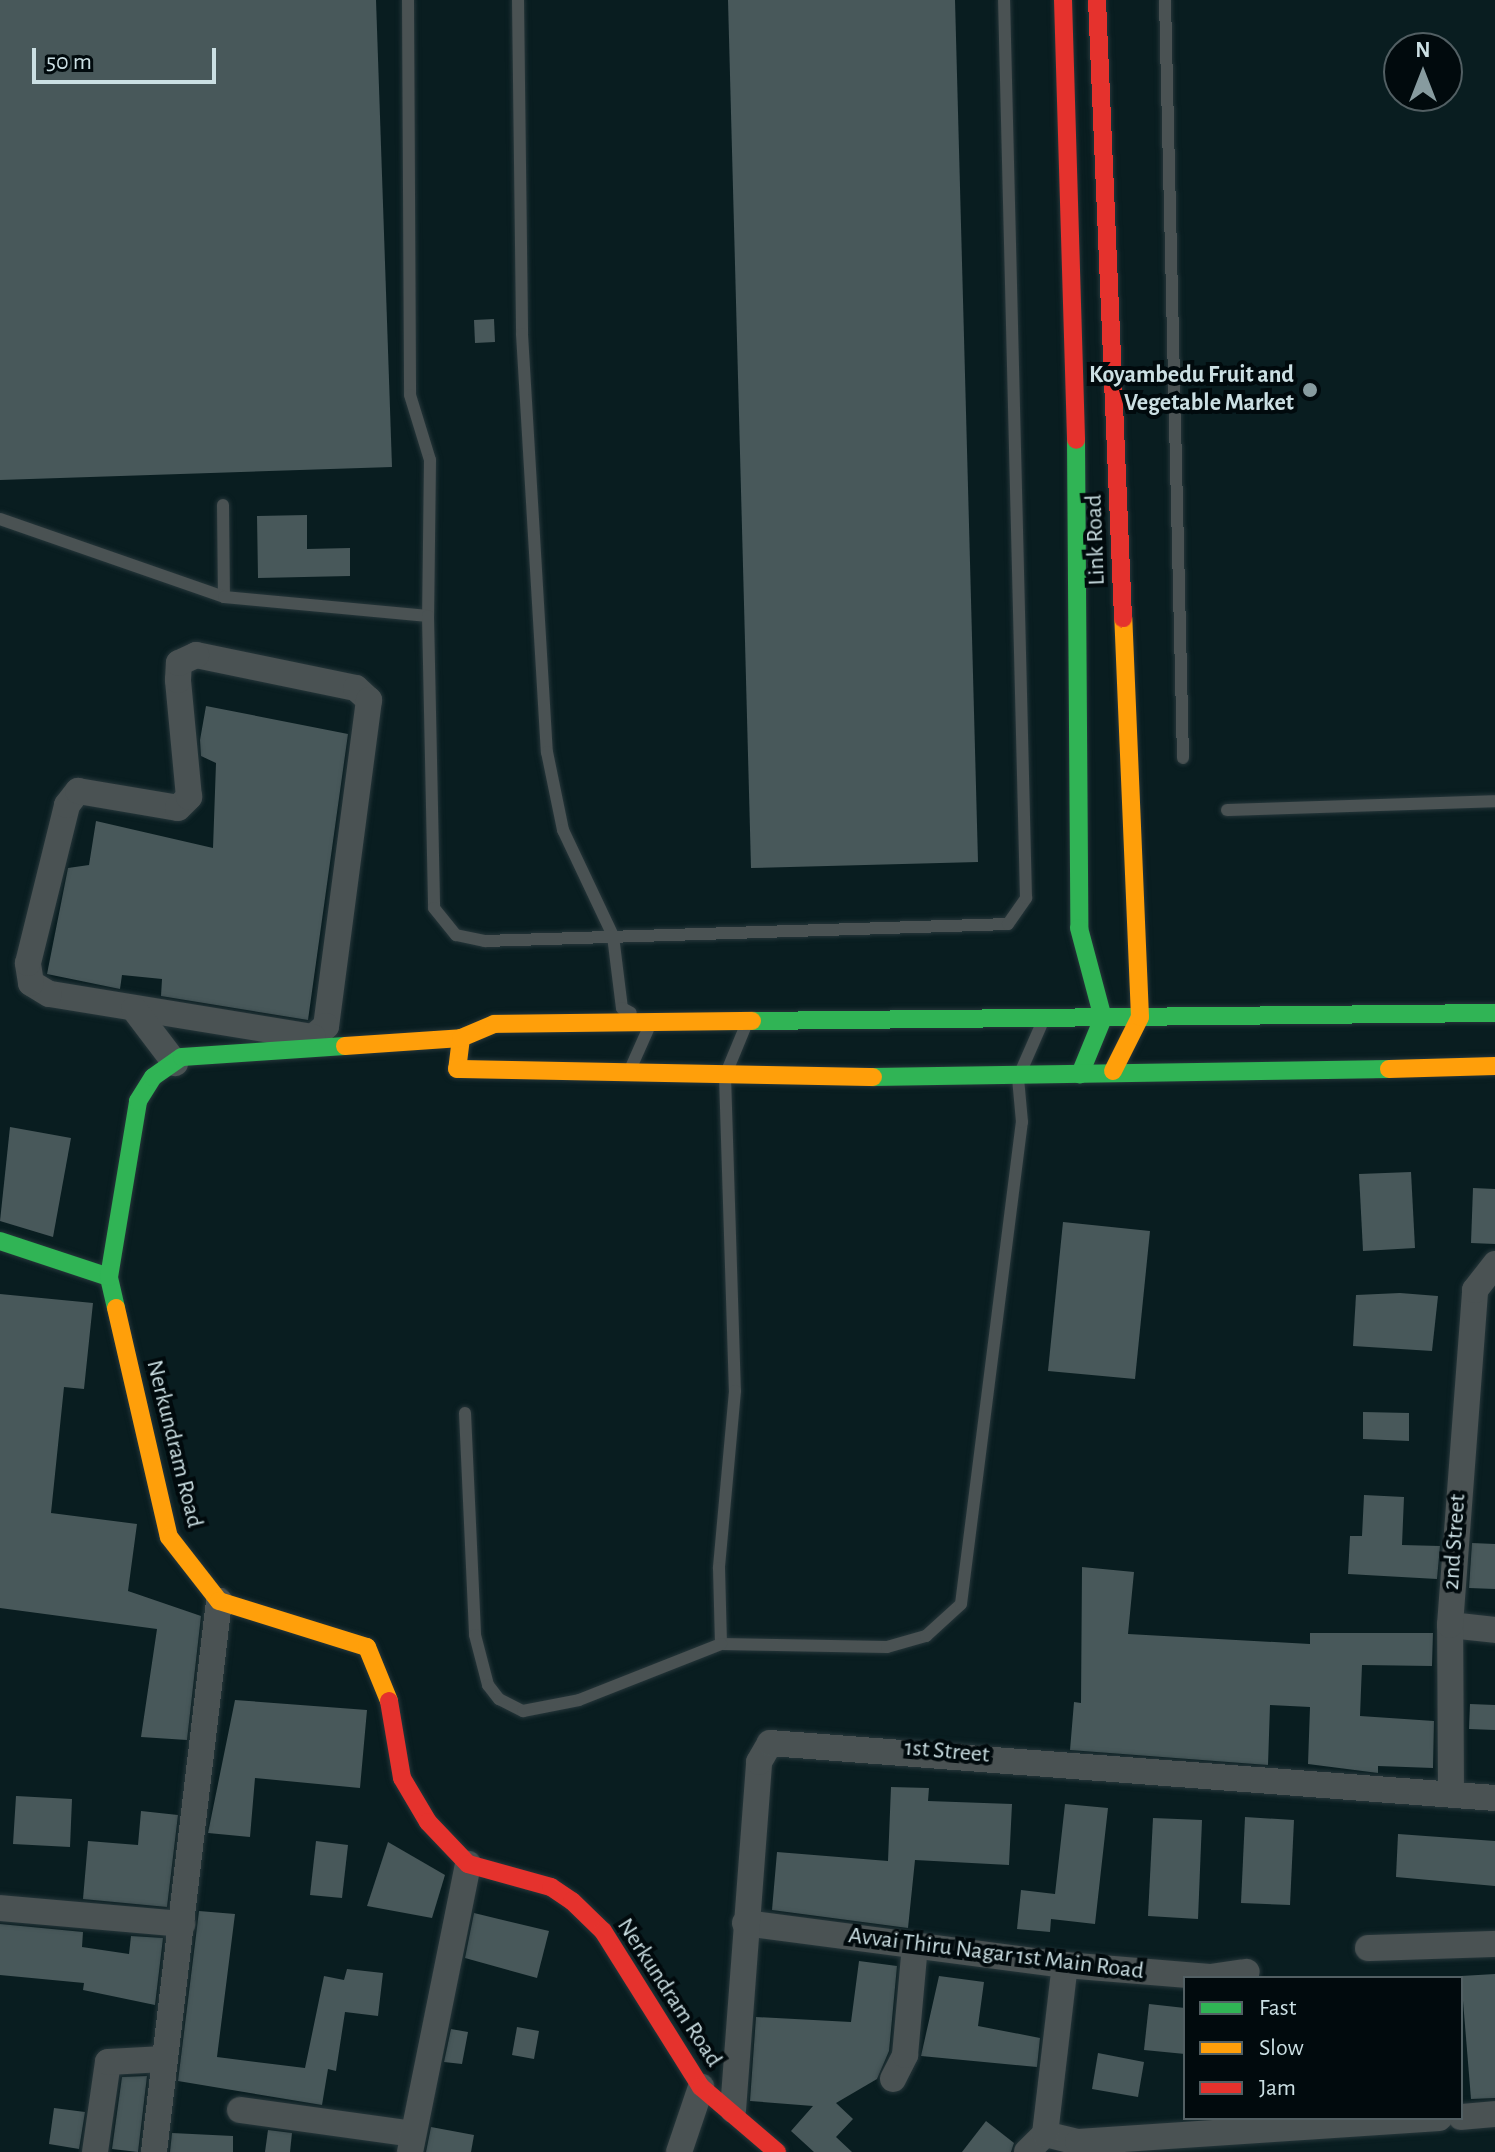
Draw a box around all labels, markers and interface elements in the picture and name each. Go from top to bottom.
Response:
scale bar [36,32,220,82]
north arrow [1383,32,1463,112]
text: N [1415,39,1431,61]
text: 50 m [46,50,92,74]
place label: Koyambedu Fruit and Vegetable Market [1089,362,1294,418]
marker: Koyambedu Fruit and Vegetable Market [1301,381,1319,399]
street label: Link Road [1080,494,1112,586]
street label: Nerkundram Road [139,1357,209,1531]
street label: 2nd Street [1437,1493,1473,1591]
street label: 1st Street [903,1734,991,1770]
street label: Nerkundram Road [610,1913,728,2073]
street label: Avvai Thiru Nagar 1st Main Road [847,1922,1145,1986]
legend [1183,1976,1463,2120]
text: Fast [1259,1996,1296,2020]
text: Slow [1259,2036,1304,2060]
text: Jam [1259,2076,1296,2100]

